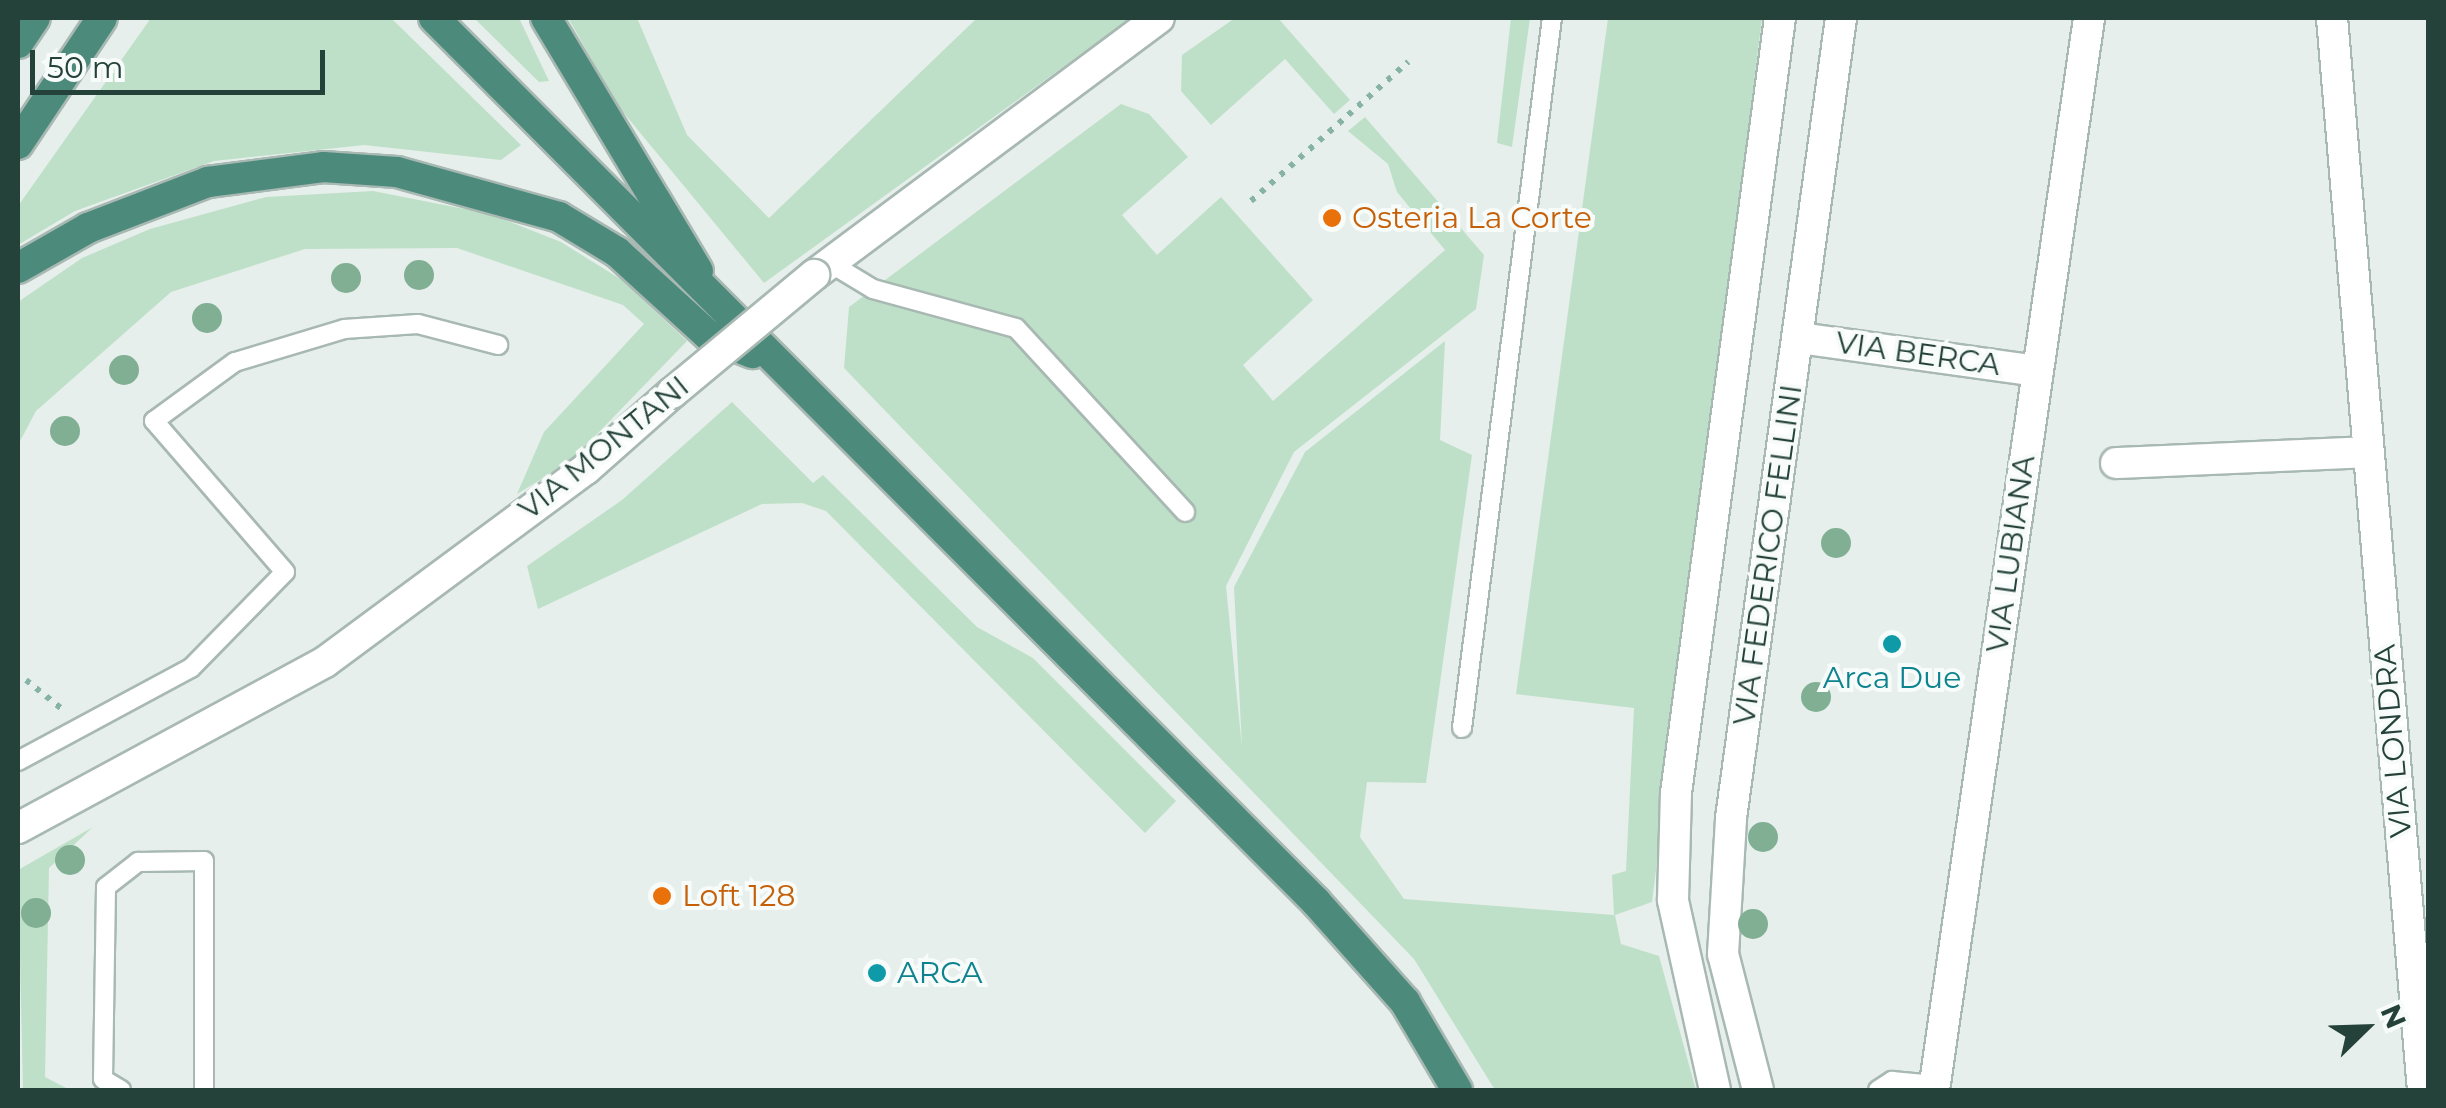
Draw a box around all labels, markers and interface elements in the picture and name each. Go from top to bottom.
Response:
scale bar [35,30,330,92]
text: 50 m [47,49,124,86]
place label: Osteria La Corte [1352,200,1592,236]
marker: Osteria La Corte [1321,207,1343,229]
street label: VIA BERCA [1834,325,2002,383]
street label: VIA MONTANI [512,368,696,528]
street label: VIA FEDERICO FELLINI [1726,382,1810,728]
street label: VIA LUBIANA [1979,453,2043,655]
marker: Arca Due [1881,633,1903,655]
street label: VIA LONDRA [2367,643,2419,839]
place label: Arca Due [1823,660,1961,696]
place label: Loft 128 [682,878,795,914]
marker: Loft 128 [651,885,673,907]
place label: ARCA [897,955,982,991]
marker: ARCA [866,962,888,984]
north arrow [2316,978,2416,1078]
text: N [2374,999,2414,1033]

